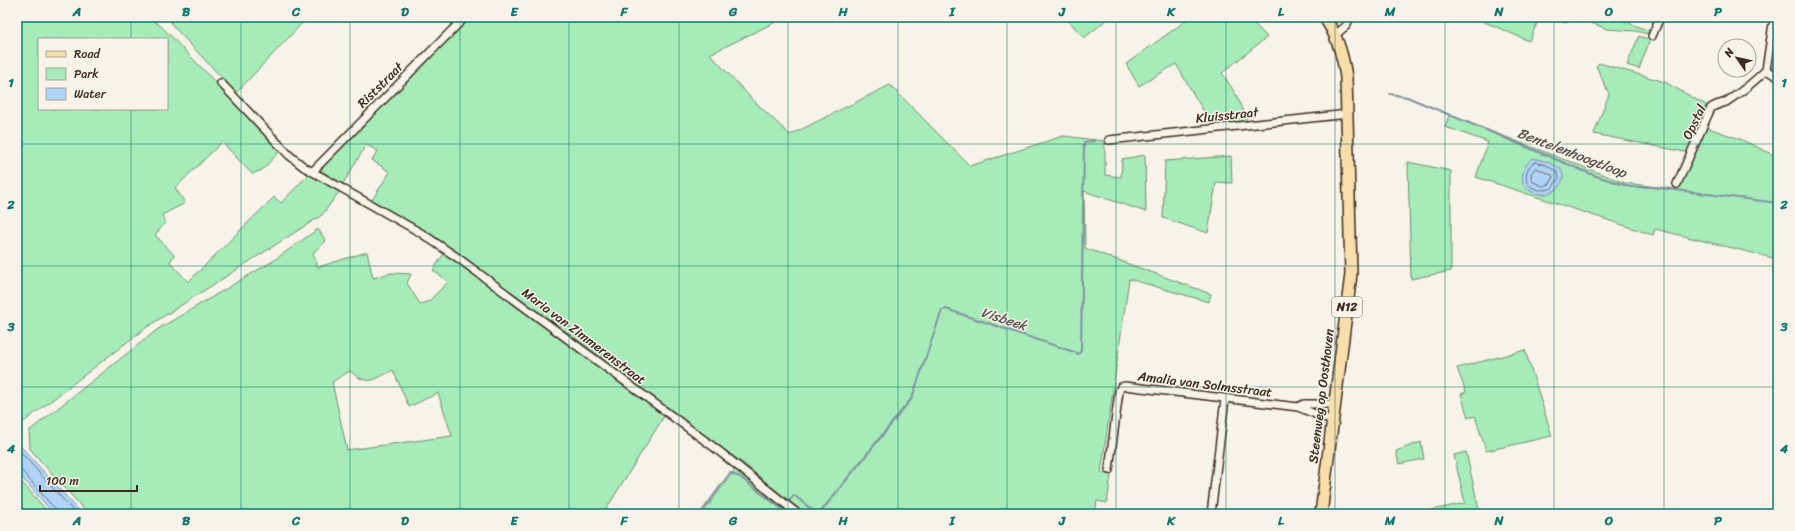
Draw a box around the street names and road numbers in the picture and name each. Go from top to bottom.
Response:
street label: Riststraat [351,56,409,114]
street label: Kluisstraat [1195,100,1260,130]
street label: Opstal [1676,100,1713,144]
street label: Maria van Zimmerenstraat [517,281,651,391]
road number: N12 [1332,297,1362,317]
street label: Steenweg op Oosthoven [1301,327,1341,465]
street label: Amalia van Solmsstraat [1136,364,1274,404]

